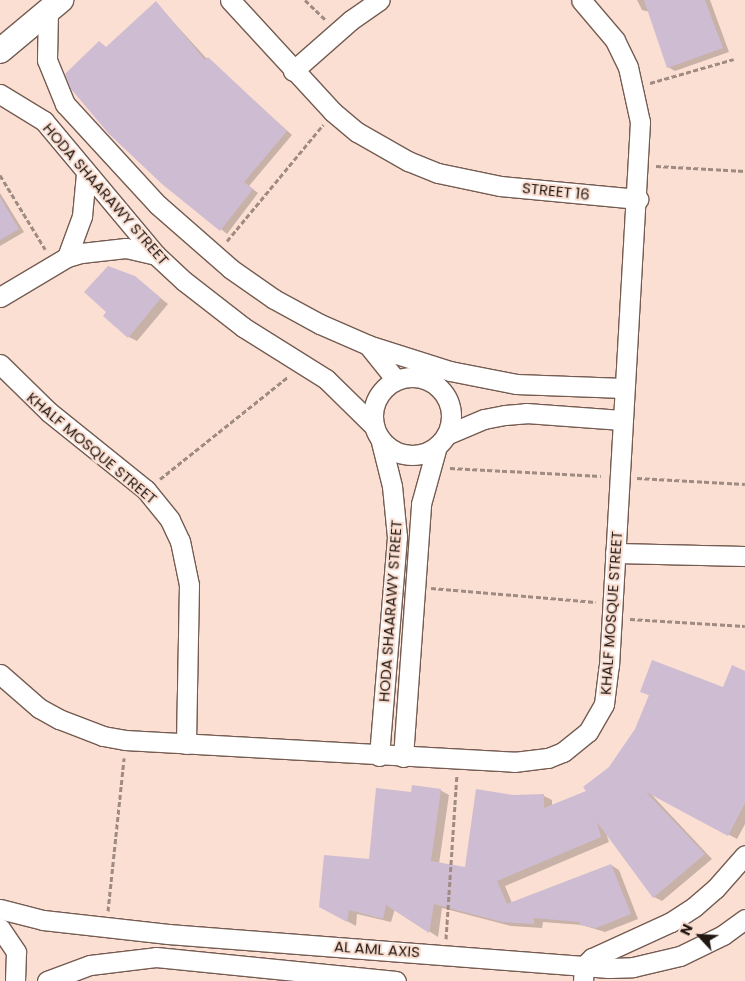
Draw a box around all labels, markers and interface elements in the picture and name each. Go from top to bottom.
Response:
street label: HODA SHAARAWY STREET [39,119,173,269]
street label: STREET 16 [521,179,591,203]
street label: KHALF MOSQUE STREET [23,388,161,508]
street label: HODA SHAARAWY STREET [375,519,405,703]
street label: KHALF MOSQUE STREET [596,530,626,696]
north arrow [675,911,725,961]
text: N [675,921,698,939]
street label: AL AML AXIS [333,937,421,961]

